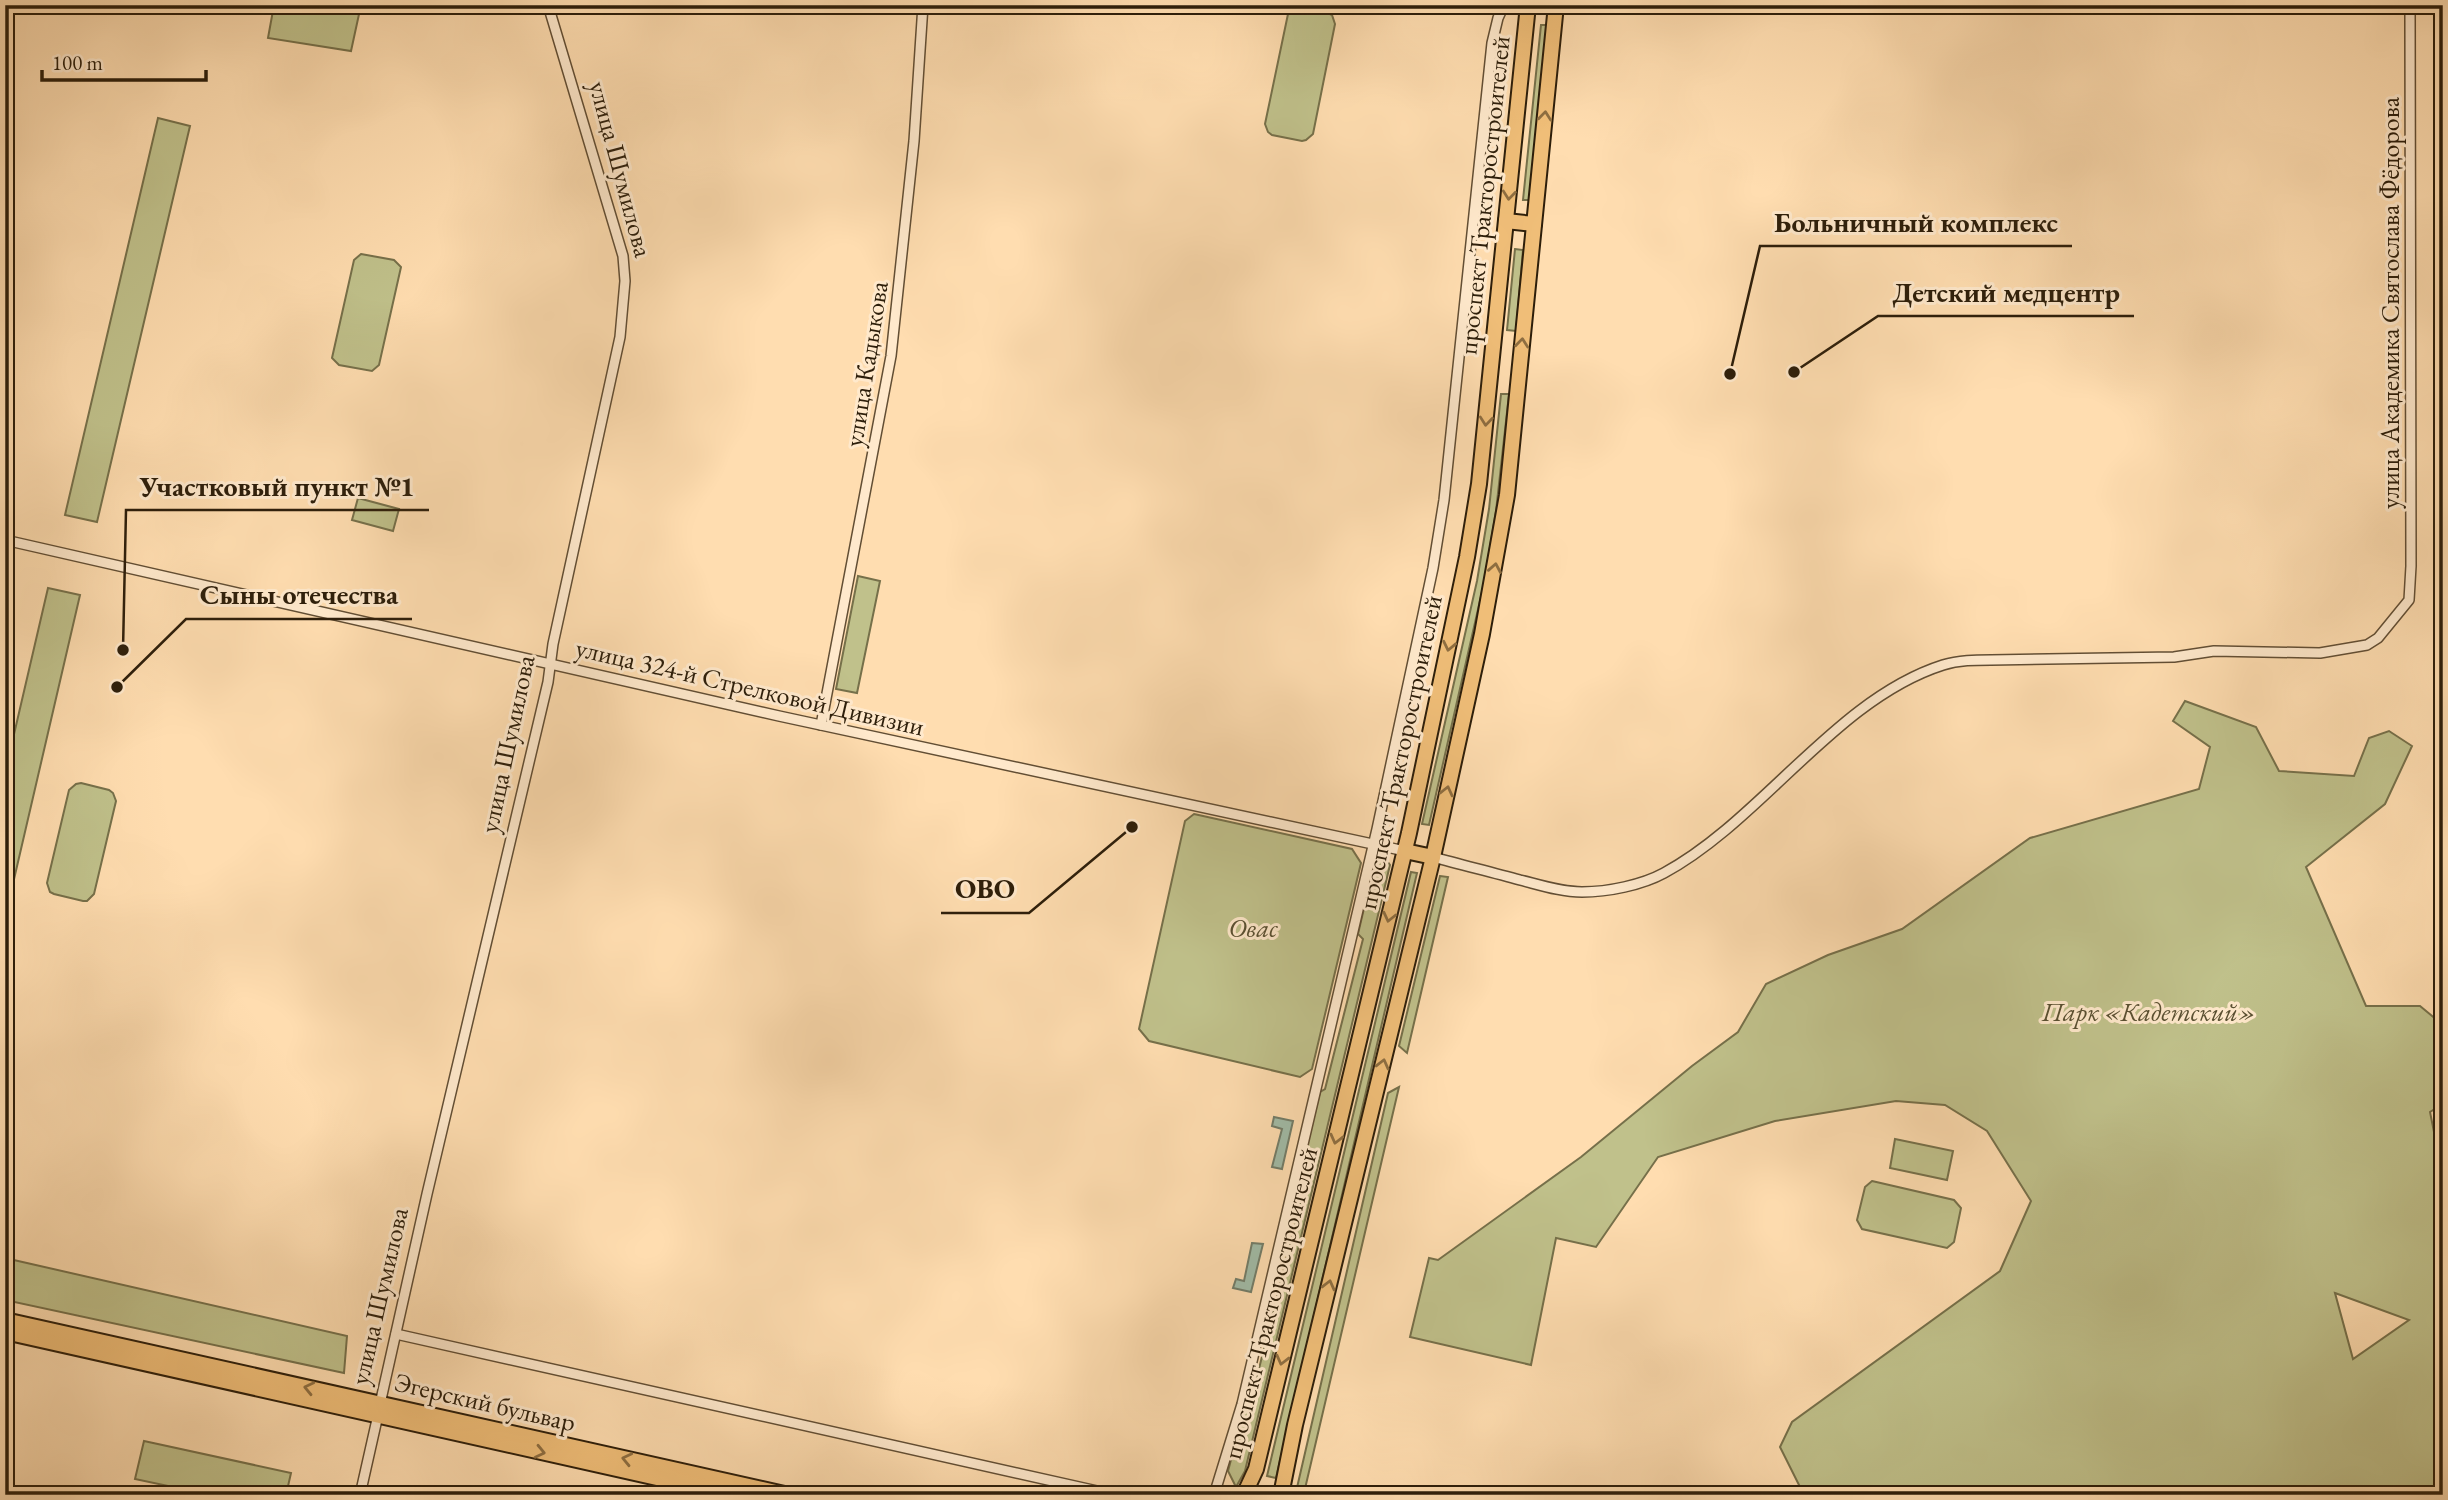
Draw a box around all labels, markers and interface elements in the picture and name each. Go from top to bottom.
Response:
street label: проспект Тракторостроителей [1450,34,1518,356]
scale bar [42,38,206,82]
text: 100 m [52,49,103,76]
street label: улица Шумилова [581,77,661,261]
street label: улица Академика Святослава Фёдорова [2373,96,2407,509]
one-way arrow [1537,110,1552,121]
one-way arrow [1502,190,1517,201]
callout: Больничный комплекс [1760,197,2072,246]
text: Больничный комплекс [1774,204,2058,240]
callout: Детский медцентр [1878,267,2134,316]
text: Детский медцентр [1892,274,2120,310]
street label: улица Кадыкова [836,278,896,449]
one-way arrow [1514,337,1529,348]
one-way arrow [1479,416,1494,427]
callout: Участковый пункт №1 [126,461,429,510]
text: Участковый пункт №1 [138,468,415,504]
one-way arrow [1487,562,1502,574]
callout: Сыны отечества [186,570,412,619]
text: Сыны отечества [200,576,399,612]
street label: проспект Тракторостроителей [1350,592,1450,912]
street label: улица 324-й Стрелковой Дивизии [573,630,928,744]
one-way arrow [1442,640,1457,652]
street label: улица Шумилова [472,651,543,836]
one-way arrow [1439,785,1454,797]
callout: ОВО [941,864,1029,913]
text: ОВО [955,870,1015,906]
park label: Овас [1229,911,1278,945]
one-way arrow [1383,911,1397,923]
park label: Парк «Кадетский» [2041,995,2256,1029]
one-way arrow [1374,1058,1389,1070]
one-way arrow [1330,1132,1344,1144]
street label: проспект Тракторостроителей [1215,1143,1325,1462]
street label: улица Шумилова [342,1203,416,1388]
one-way arrow [1321,1279,1335,1291]
one-way arrow [1276,1354,1290,1366]
street label: Эгерский бульвар [391,1365,579,1439]
one-way arrow [303,1382,315,1397]
one-way arrow [534,1444,546,1458]
one-way arrow [621,1453,633,1467]

